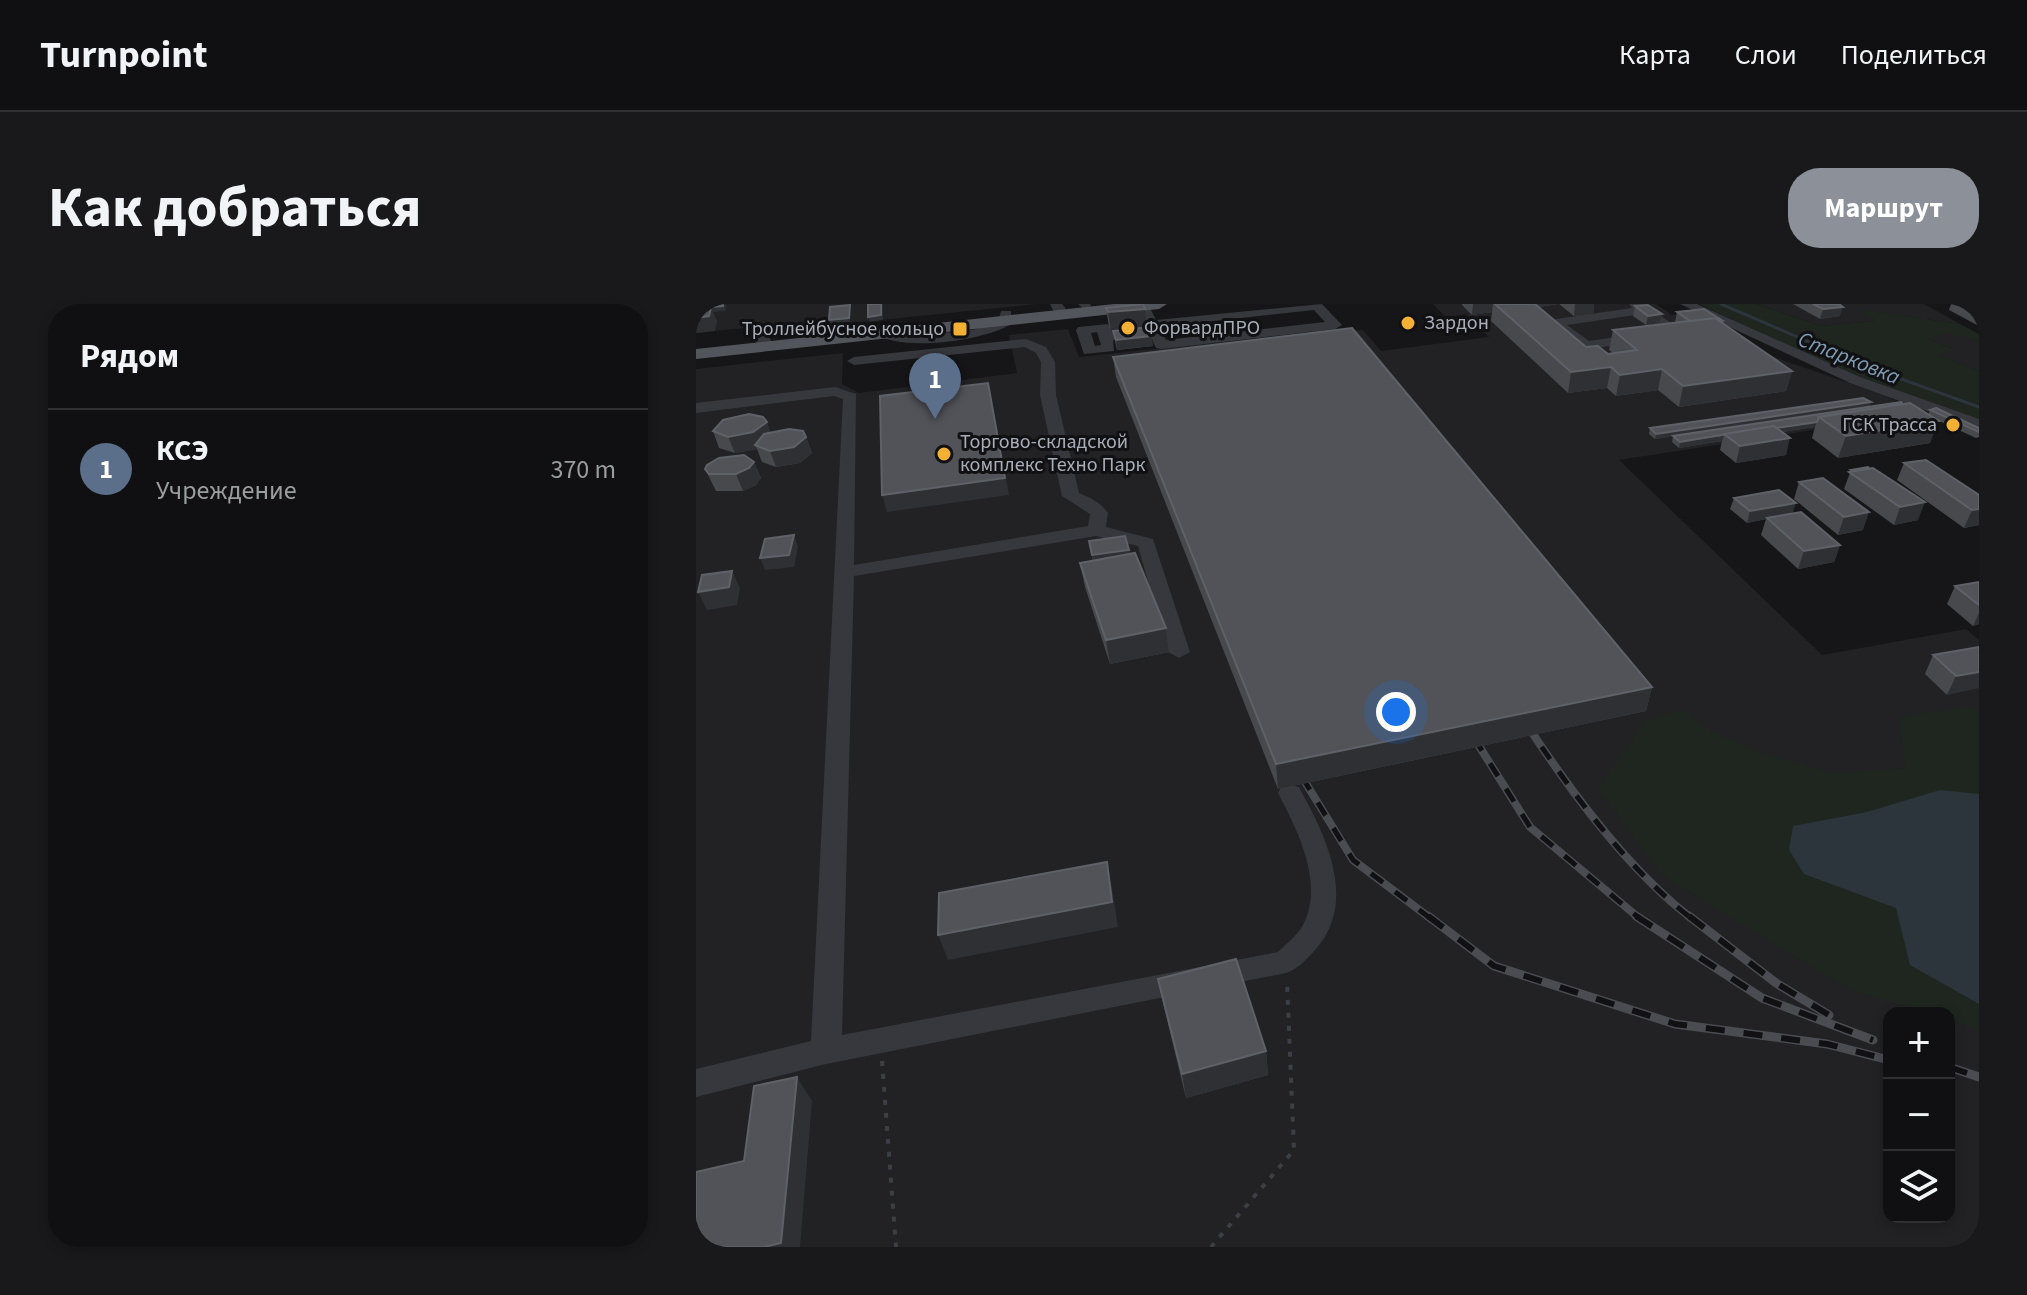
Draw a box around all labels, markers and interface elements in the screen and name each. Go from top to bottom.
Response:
text: Turnpoint [40,28,208,82]
text: Карта [1619,35,1691,75]
text: Слои [1735,35,1797,75]
text: Поделиться [1841,35,1987,75]
button: Маршрут [1788,168,1979,248]
text: Как добраться [48,169,422,248]
place label: Зардон [1424,309,1489,337]
place label: ФорвардПРО [1144,314,1260,342]
marker: Зардон [1399,314,1417,332]
place label: Троллейбусное кольцо [742,315,944,343]
marker: ФорвардПРО [1119,319,1137,337]
marker: Троллейбусное кольцо [951,320,969,338]
water label: Старковка [1793,323,1905,393]
text: Рядом [80,332,179,381]
pin: 1 [909,353,961,419]
place label: ГСК Трасса [1842,411,1937,439]
marker: ГСК Трасса [1944,416,1962,434]
place label: Торгово-складской комплекс Техно Парк [960,428,1146,479]
text: КСЭ [156,429,209,472]
marker: Торгово-складской комплекс Техно Парк [935,445,953,463]
text: 1 [99,451,113,488]
text: 370 m [550,451,616,488]
text: Учреждение [156,472,297,509]
your location [1376,692,1416,732]
map controls [1883,1007,1955,1223]
button: + [1883,1007,1955,1079]
button: − [1883,1079,1955,1151]
button: layers [1883,1151,1955,1223]

